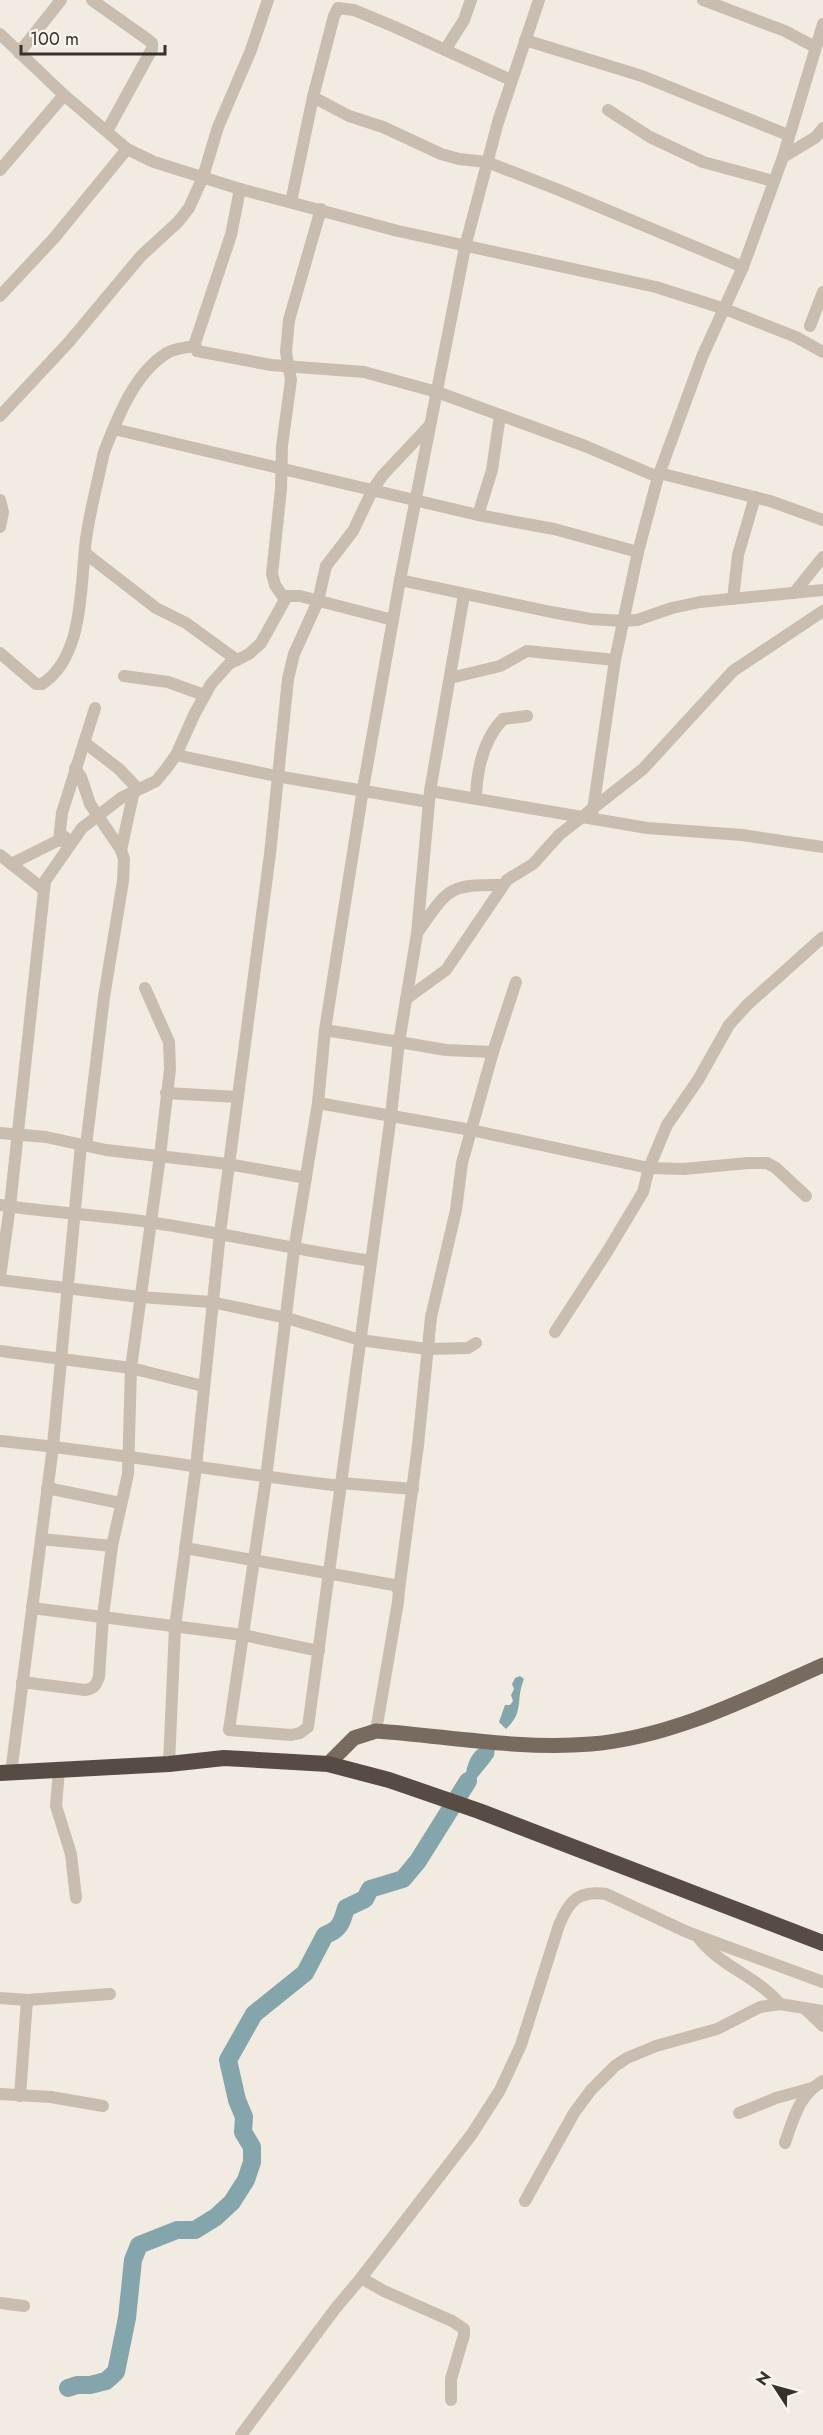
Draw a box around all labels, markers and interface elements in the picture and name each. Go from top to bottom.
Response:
scale bar [21,18,165,56]
text: 100 m [30,26,79,52]
north arrow [745,2357,805,2417]
text: N [750,2367,776,2390]

